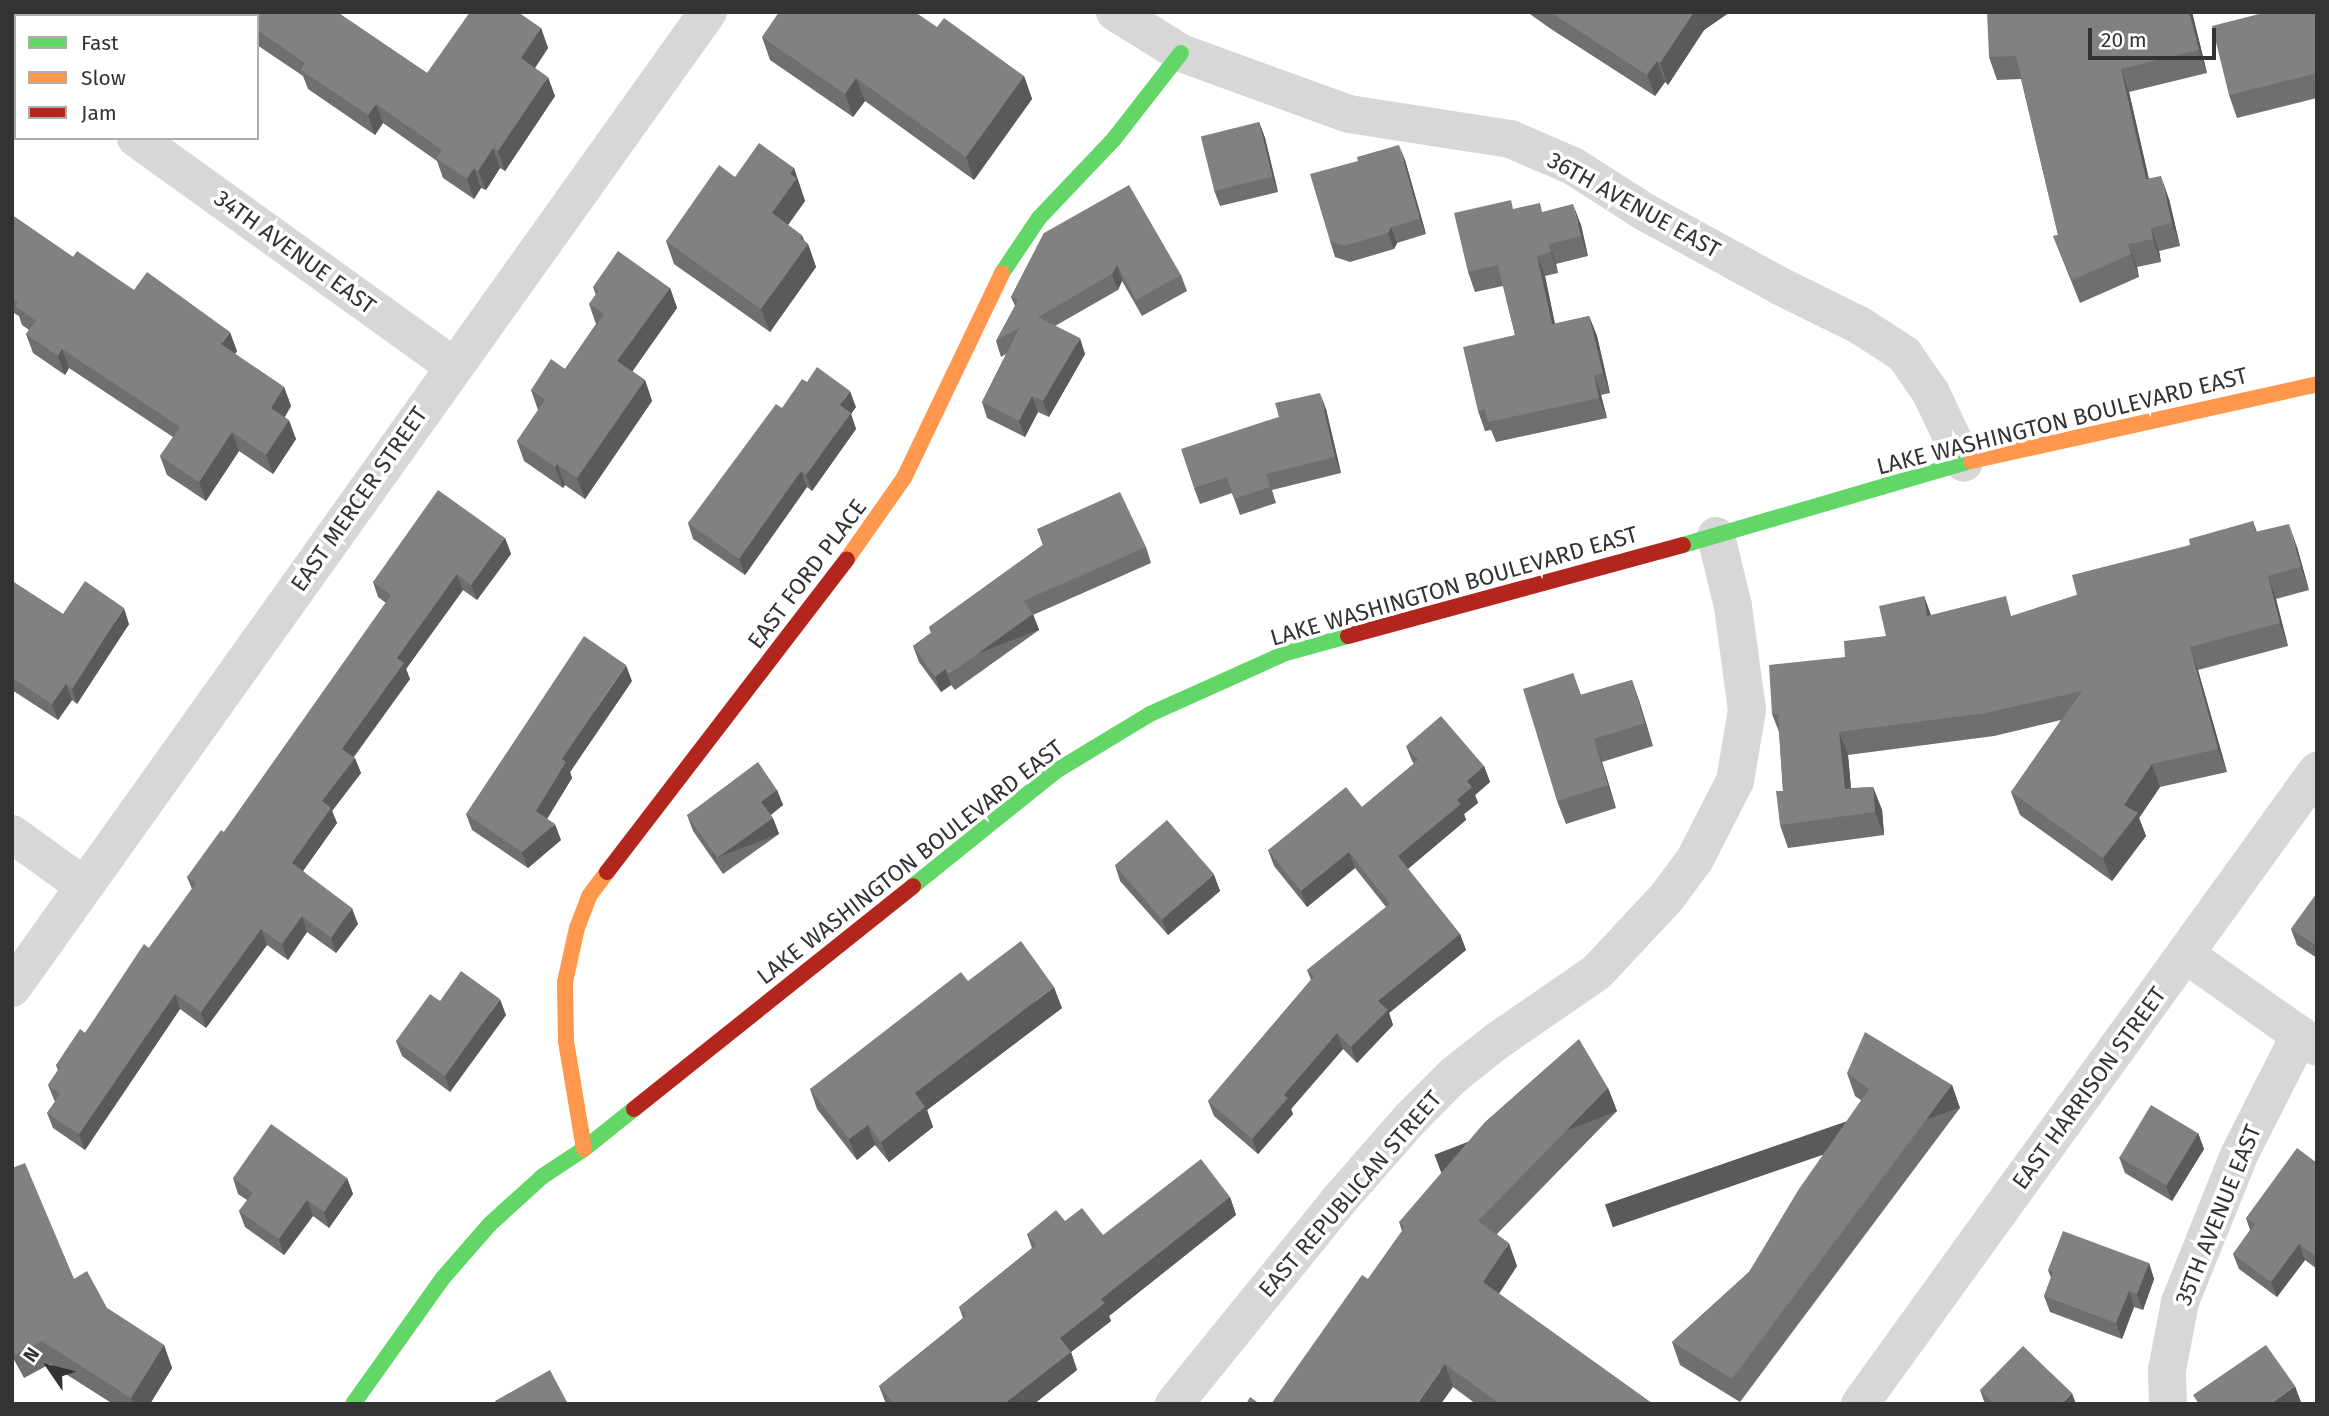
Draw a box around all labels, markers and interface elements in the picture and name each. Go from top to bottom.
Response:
legend [14,14,259,140]
scale bar [2091,14,2219,58]
text: 20 m [2101,27,2147,53]
text: Fast [81,30,119,56]
text: Slow [81,65,126,91]
text: Jam [81,100,117,126]
street label: 36TH AVENUE EAST [1543,146,1725,264]
street label: 34TH AVENUE EAST [209,184,381,320]
street label: LAKE WASHINGTON BOULEVARD EAST [1874,362,2250,480]
street label: EAST MERCER STREET [285,401,433,597]
street label: EAST FORD PLACE [742,494,872,654]
street label: LAKE WASHINGTON BOULEVARD EAST [1267,520,1641,652]
street label: LAKE WASHINGTON BOULEVARD EAST [751,734,1069,990]
street label: EAST HARRISON STREET [2006,981,2172,1195]
street label: EAST REPUBLICAN STREET [1253,1085,1447,1303]
street label: 35TH AVENUE EAST [2169,1121,2267,1309]
north arrow [14,1332,84,1402]
text: N [18,1343,44,1366]

